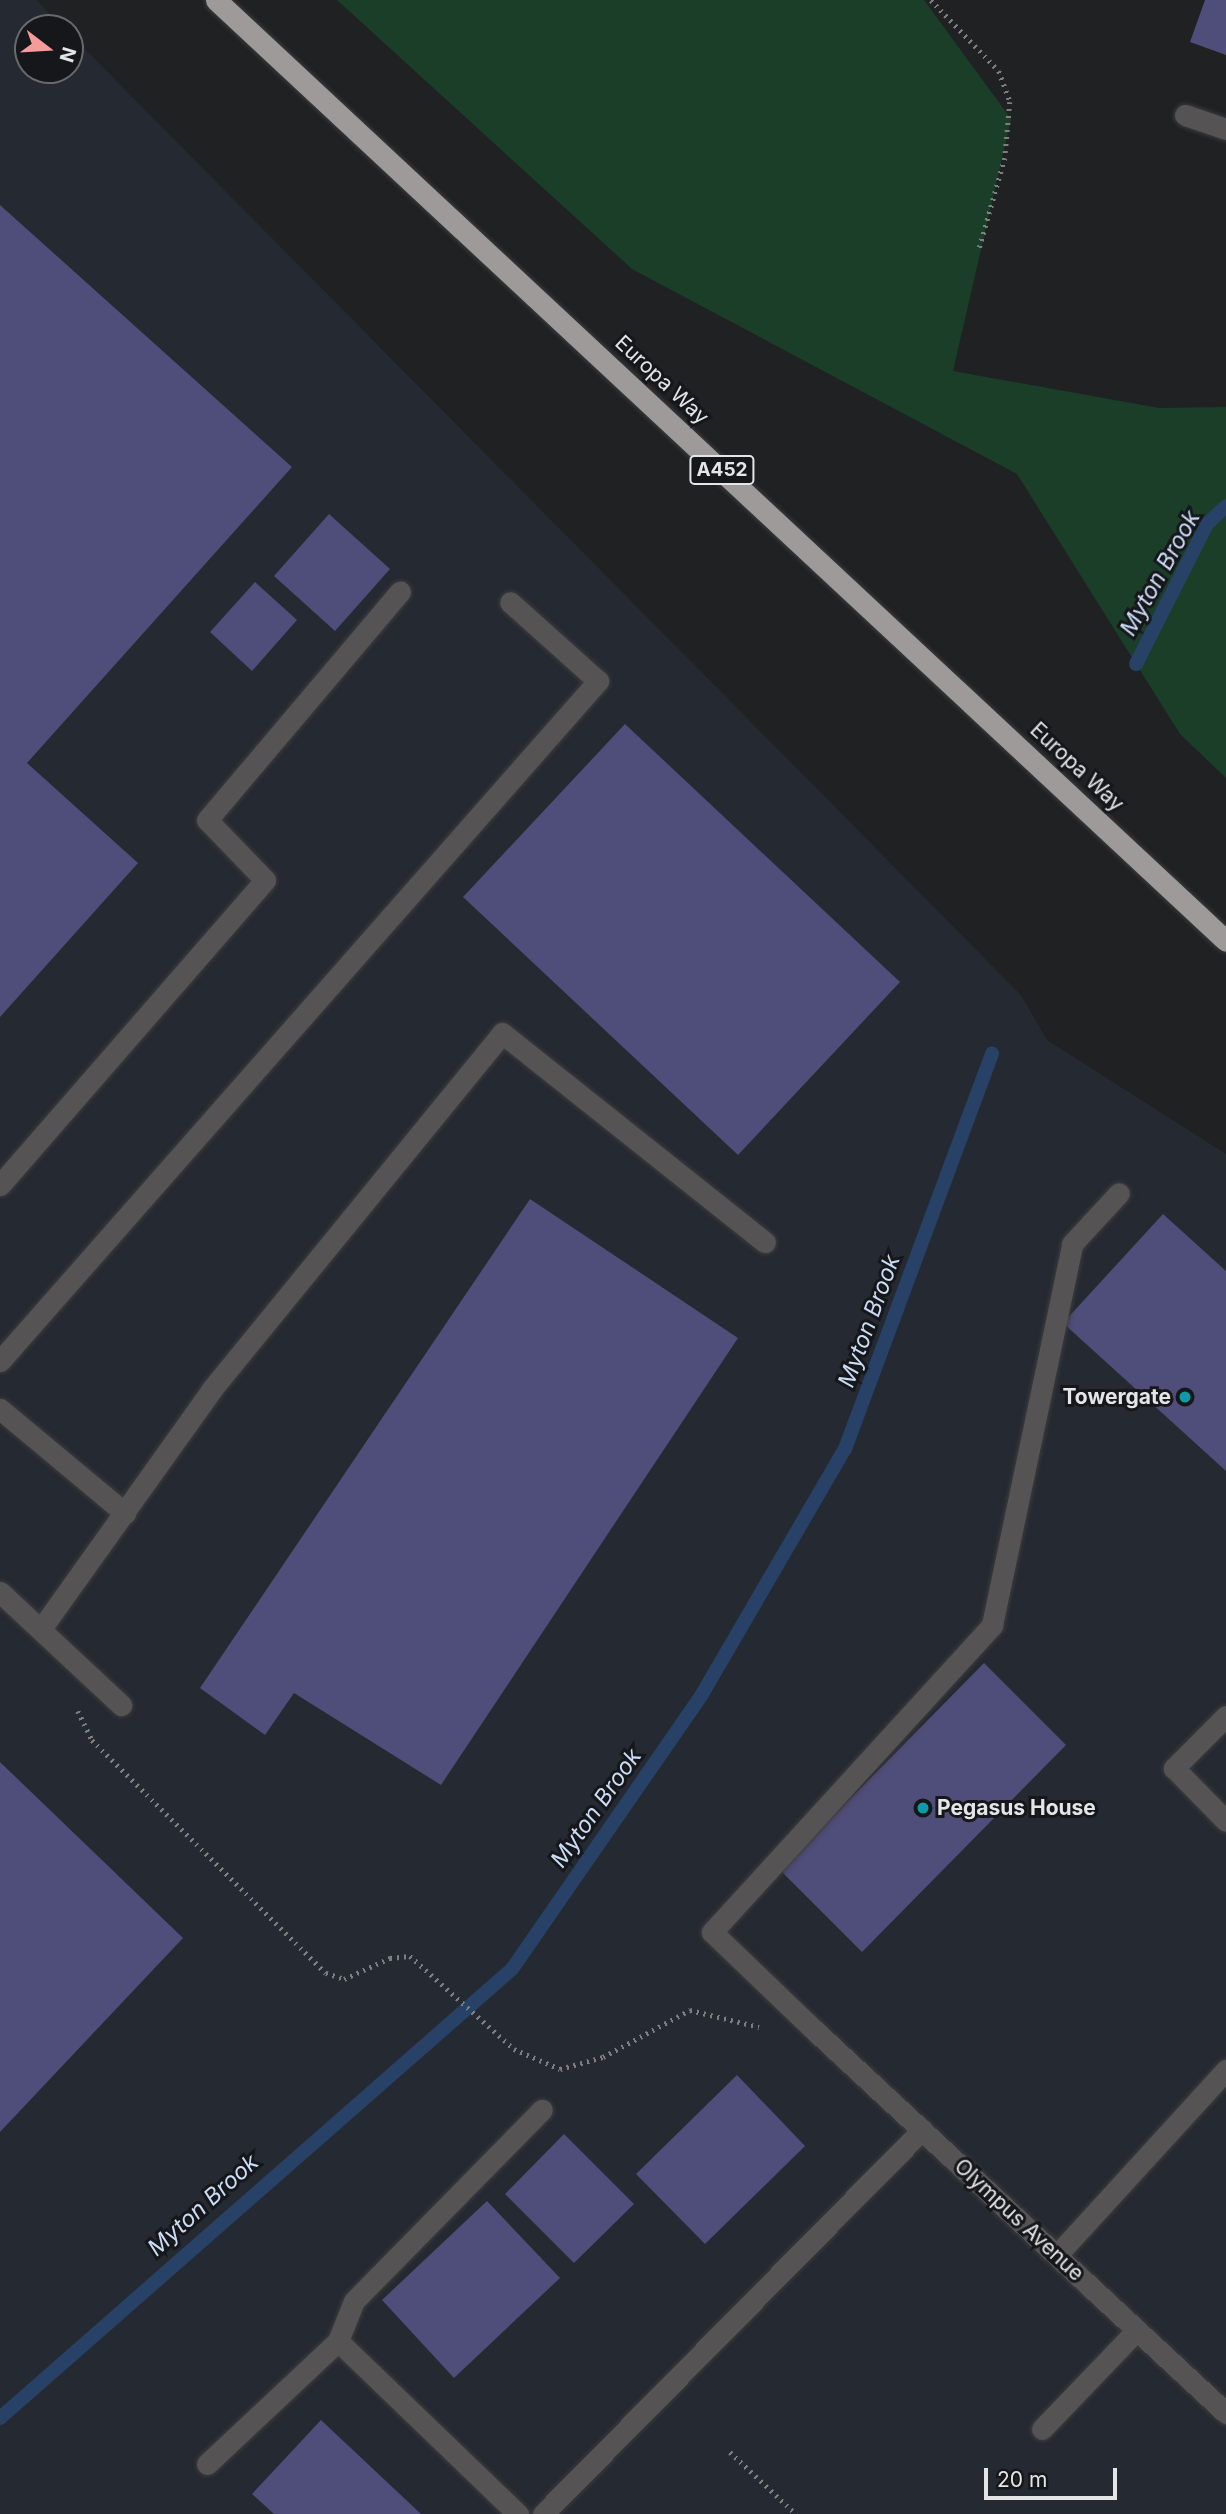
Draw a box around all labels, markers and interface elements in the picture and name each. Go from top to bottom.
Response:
north arrow [14,14,84,84]
text: N [55,44,81,65]
street label: Europa Way [610,330,714,430]
road number: A452 [689,454,755,485]
water label: Myton Brook [1114,506,1206,640]
street label: Europa Way [1025,717,1129,817]
water label: Myton Brook [832,1251,906,1391]
place label: Towergate [1062,1384,1171,1410]
marker: Towergate [1177,1389,1193,1405]
water label: Myton Brook [545,1743,647,1873]
place label: Pegasus House [937,1795,1096,1821]
marker: Pegasus House [915,1800,931,1816]
water label: Myton Brook [142,2148,264,2262]
street label: Olympus Avenue [949,2154,1089,2286]
scale bar [988,2454,1121,2498]
text: 20 m [997,2467,1047,2492]

